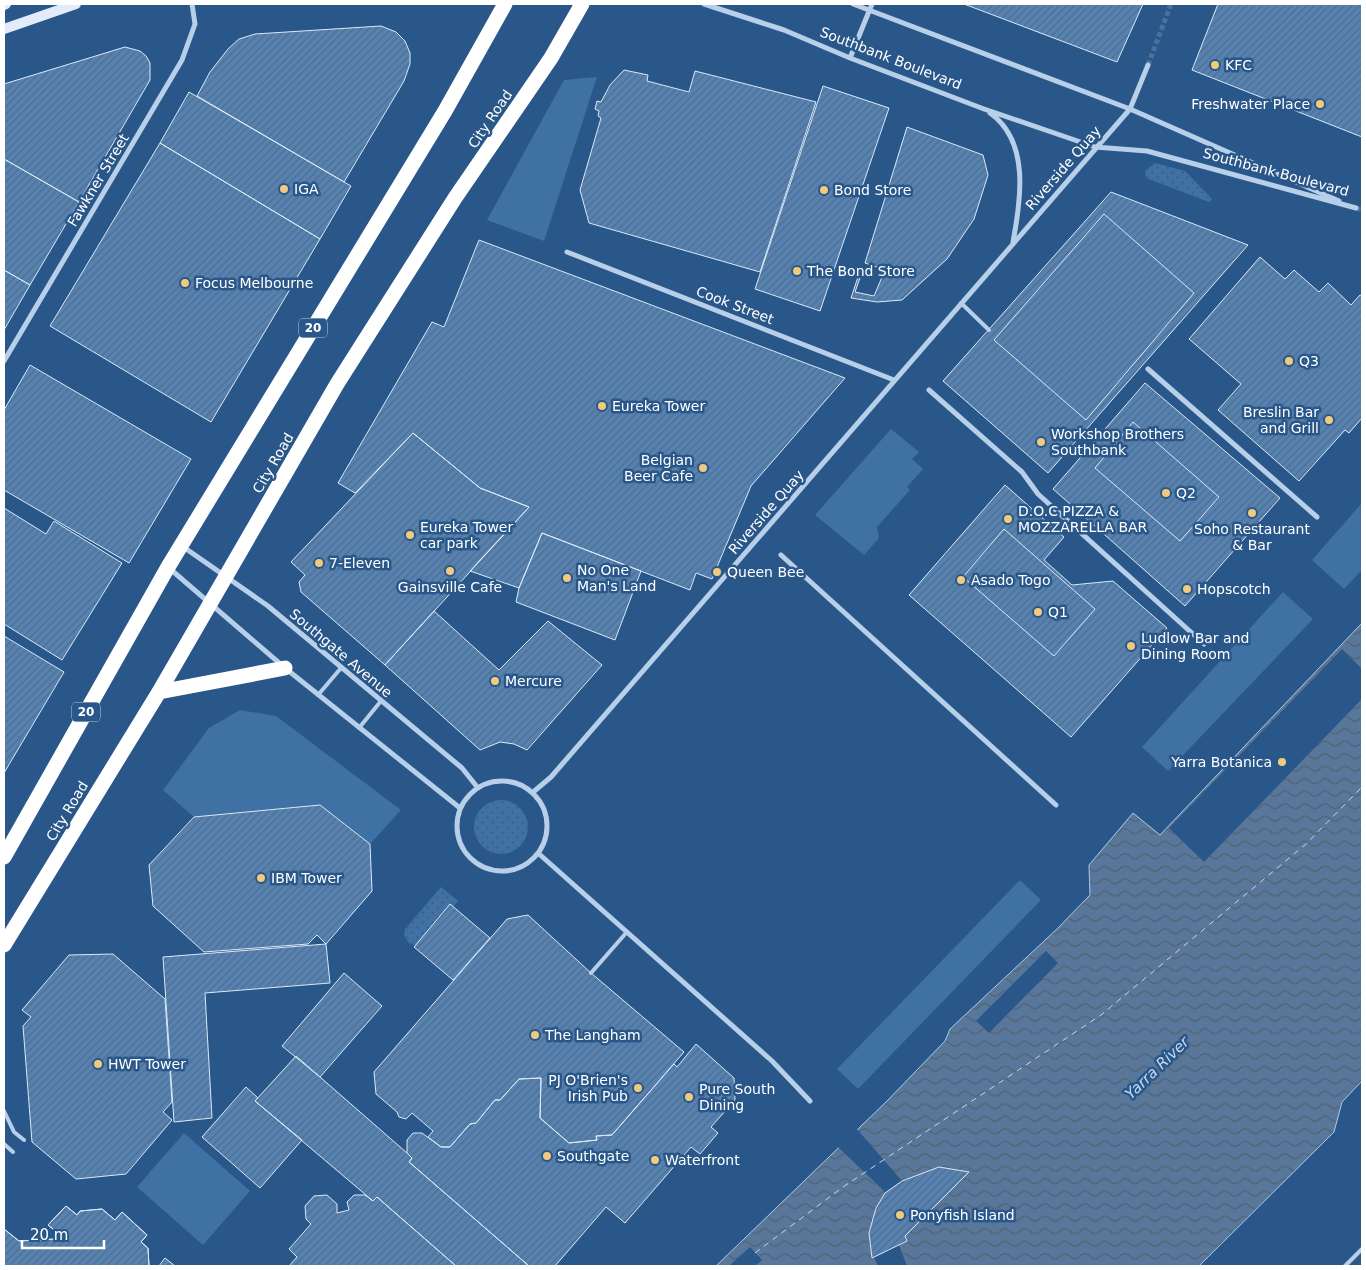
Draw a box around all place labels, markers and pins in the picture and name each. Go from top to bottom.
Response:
place label: KFC [1225,57,1252,73]
marker: KFC [1209,59,1221,71]
place label: Freshwater Place [1191,96,1310,112]
marker: Freshwater Place [1314,98,1326,110]
place label: IGA [294,181,319,197]
place label: Bond Store [834,182,911,198]
marker: IGA [278,183,290,195]
marker: Bond Store [818,184,830,196]
place label: The Bond Store [806,263,915,279]
marker: The Bond Store [791,265,803,277]
place label: Focus Melbourne [195,275,313,291]
marker: Focus Melbourne [179,277,191,289]
place label: Q3 [1299,353,1319,369]
marker: Q3 [1283,355,1295,367]
place label: Eureka Tower [612,398,705,414]
marker: Eureka Tower [596,400,608,412]
place label: Breslin Bar and Grill [1243,404,1319,436]
marker: Breslin Bar and Grill [1323,414,1335,426]
place label: Workshop Brothers Southbank [1051,426,1184,458]
marker: Workshop Brothers Southbank [1035,436,1047,448]
place label: Belgian Beer Cafe [624,452,693,484]
marker: Belgian Beer Cafe [697,462,709,474]
place label: Q2 [1176,485,1196,501]
marker: Q2 [1160,487,1172,499]
place label: D.O.C PIZZA & MOZZARELLA BAR [1018,503,1148,535]
marker: Soho Restaurant & Bar [1246,507,1258,519]
marker: D.O.C PIZZA & MOZZARELLA BAR [1002,513,1014,525]
place label: Eureka Tower car park [420,519,513,551]
place label: Soho Restaurant & Bar [1194,521,1310,553]
marker: Eureka Tower car park [404,529,416,541]
place label: 7-Eleven [329,555,390,571]
marker: 7-Eleven [313,557,325,569]
place label: No One Man's Land [577,562,656,594]
place label: Queen Bee [727,564,804,580]
marker: Gainsville Cafe [444,565,456,577]
marker: Queen Bee [711,566,723,578]
marker: No One Man's Land [561,572,573,584]
place label: Asado Togo [971,572,1051,588]
marker: Asado Togo [955,574,967,586]
place label: Gainsville Cafe [398,579,502,595]
place label: Hopscotch [1197,581,1271,597]
marker: Hopscotch [1181,583,1193,595]
place label: Q1 [1048,604,1068,620]
marker: Q1 [1032,606,1044,618]
place label: Ludlow Bar and Dining Room [1141,630,1249,662]
marker: Ludlow Bar and Dining Room [1125,640,1137,652]
place label: Mercure [505,673,562,689]
marker: Mercure [489,675,501,687]
place label: Yarra Botanica [1170,754,1272,770]
marker: Yarra Botanica [1276,756,1288,768]
place label: IBM Tower [271,870,342,886]
marker: IBM Tower [255,872,267,884]
place label: The Langham [544,1027,641,1043]
marker: The Langham [529,1029,541,1041]
place label: HWT Tower [108,1056,186,1072]
marker: HWT Tower [92,1058,104,1070]
place label: PJ O'Brien's Irish Pub [548,1072,628,1104]
place label: Pure South Dining [699,1081,775,1113]
marker: PJ O'Brien's Irish Pub [632,1082,644,1094]
marker: Pure South Dining [683,1091,695,1103]
place label: Southgate [557,1148,629,1164]
marker: Southgate [541,1150,553,1162]
place label: Waterfront [665,1152,740,1168]
marker: Waterfront [649,1154,661,1166]
place label: Ponyfish Island [910,1207,1015,1223]
marker: Ponyfish Island [894,1209,906,1221]

